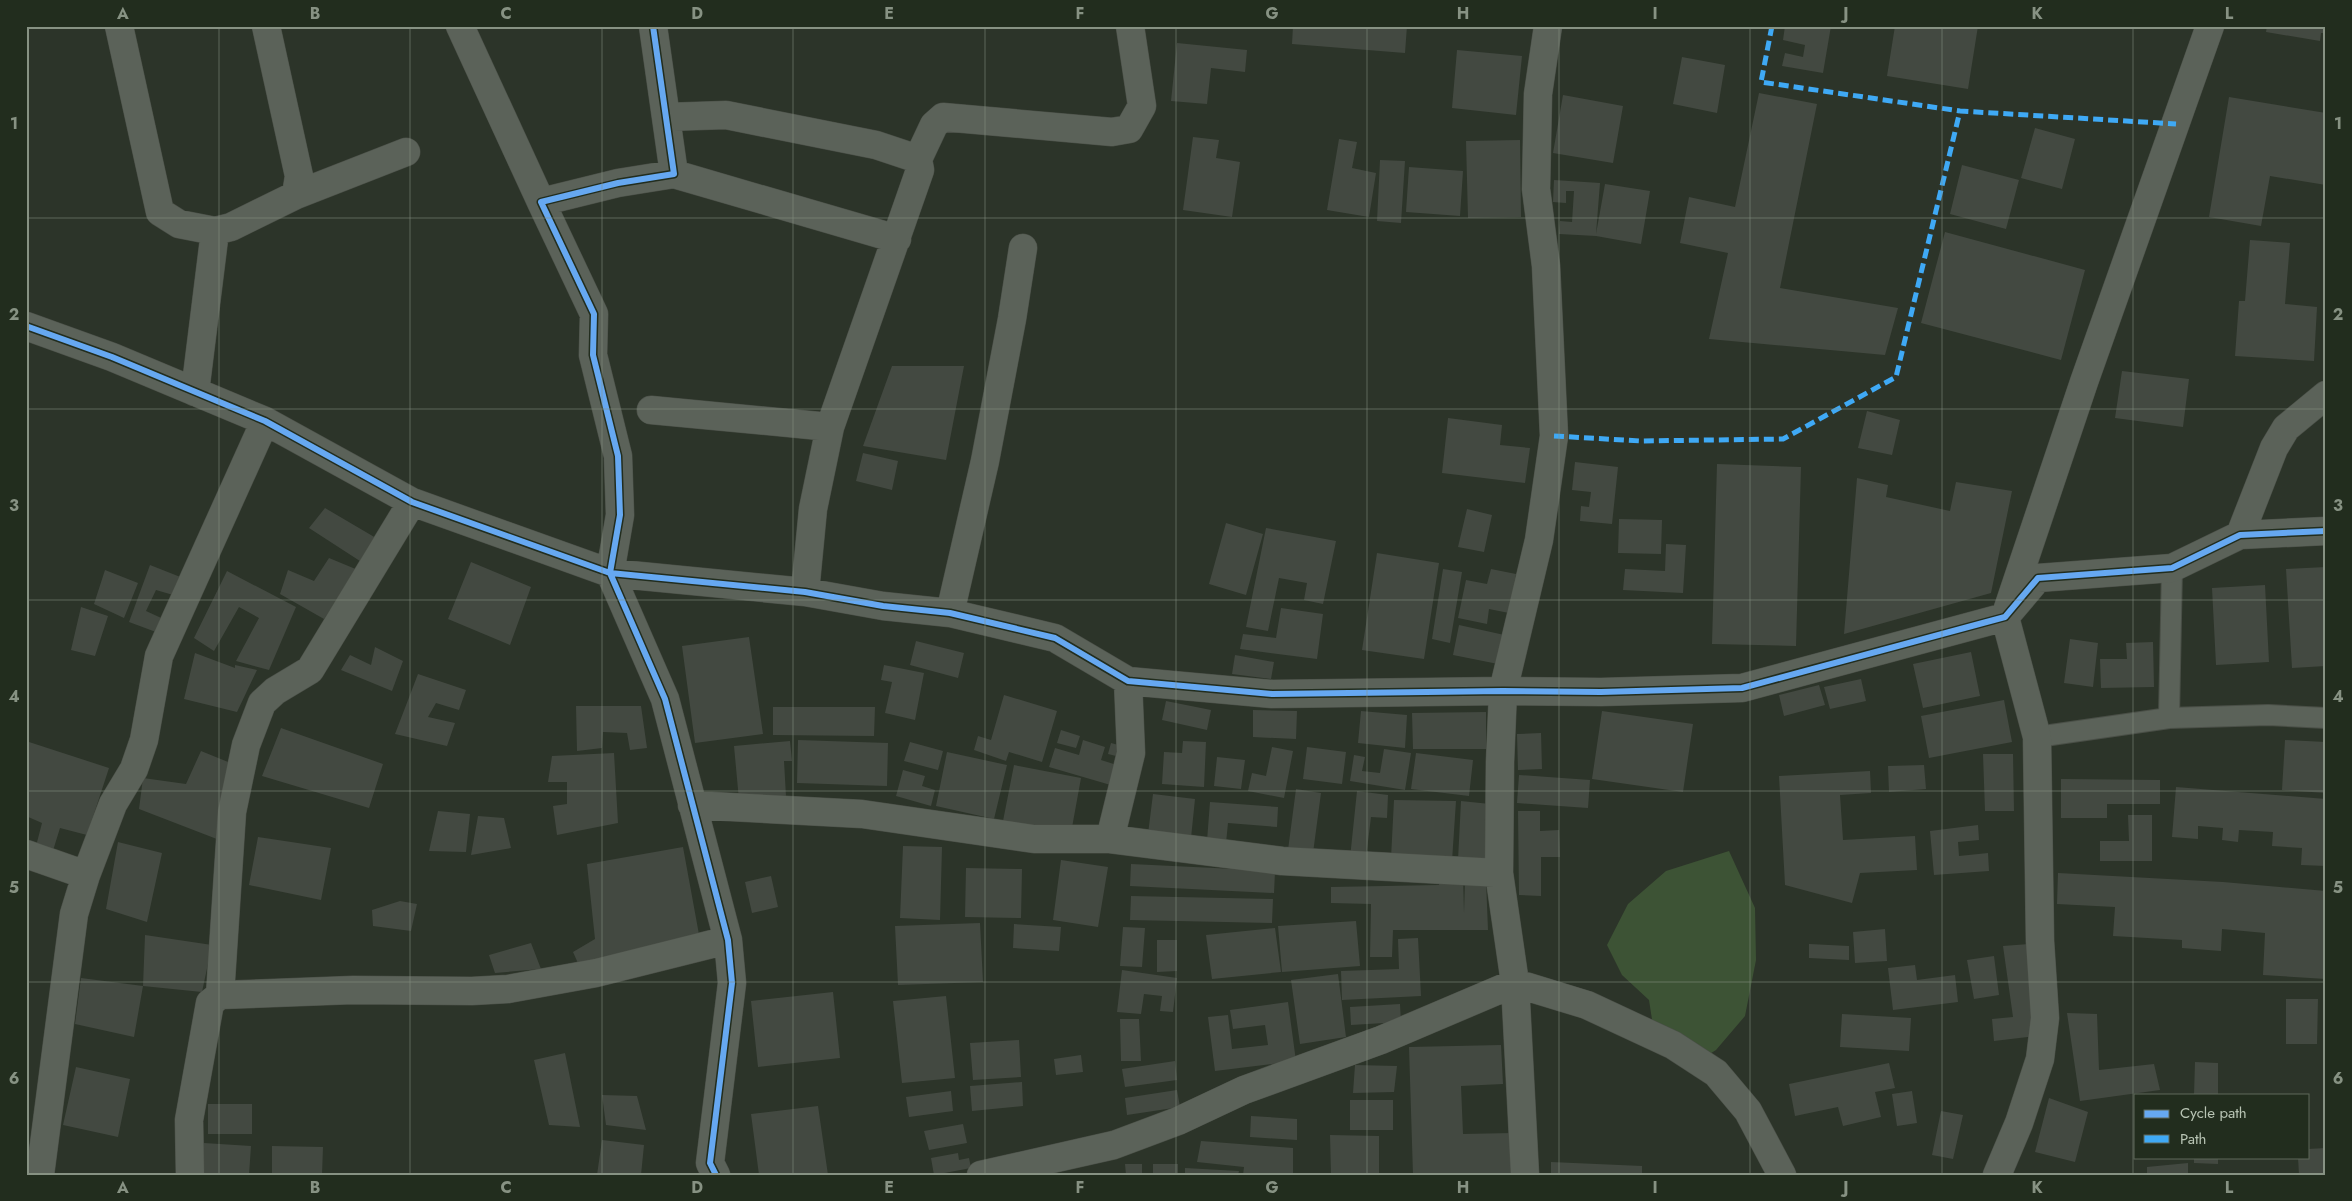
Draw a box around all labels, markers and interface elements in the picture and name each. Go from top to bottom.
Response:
text: A [116,2,129,25]
text: B [310,2,320,25]
text: C [500,2,512,25]
text: D [691,2,703,25]
text: E [884,2,894,25]
text: F [1076,2,1084,25]
text: G [1265,2,1279,25]
text: H [1457,2,1469,25]
text: I [1652,2,1658,25]
text: J [1840,2,1849,25]
text: K [2031,2,2043,25]
text: L [2225,2,2234,25]
text: 1 [10,112,18,135]
text: 1 [2334,112,2342,135]
text: 2 [9,303,19,326]
text: 2 [2333,303,2343,326]
text: 3 [9,494,19,517]
text: 3 [2333,494,2343,517]
text: 4 [8,685,20,708]
text: 4 [2332,685,2344,708]
text: 5 [9,876,19,899]
text: 5 [2333,876,2343,899]
text: 6 [9,1067,19,1090]
text: 6 [2333,1067,2343,1090]
legend [2134,1094,2310,1158]
text: Cycle path [2180,1102,2247,1124]
text: Path [2180,1128,2206,1150]
text: A [116,1176,129,1199]
text: B [310,1176,320,1199]
text: C [500,1176,512,1199]
text: D [691,1176,703,1199]
text: E [884,1176,894,1199]
text: F [1076,1176,1084,1199]
text: G [1265,1176,1279,1199]
text: H [1457,1176,1469,1199]
text: I [1652,1176,1658,1199]
text: J [1840,1176,1849,1199]
text: K [2031,1176,2043,1199]
text: L [2225,1176,2234,1199]

